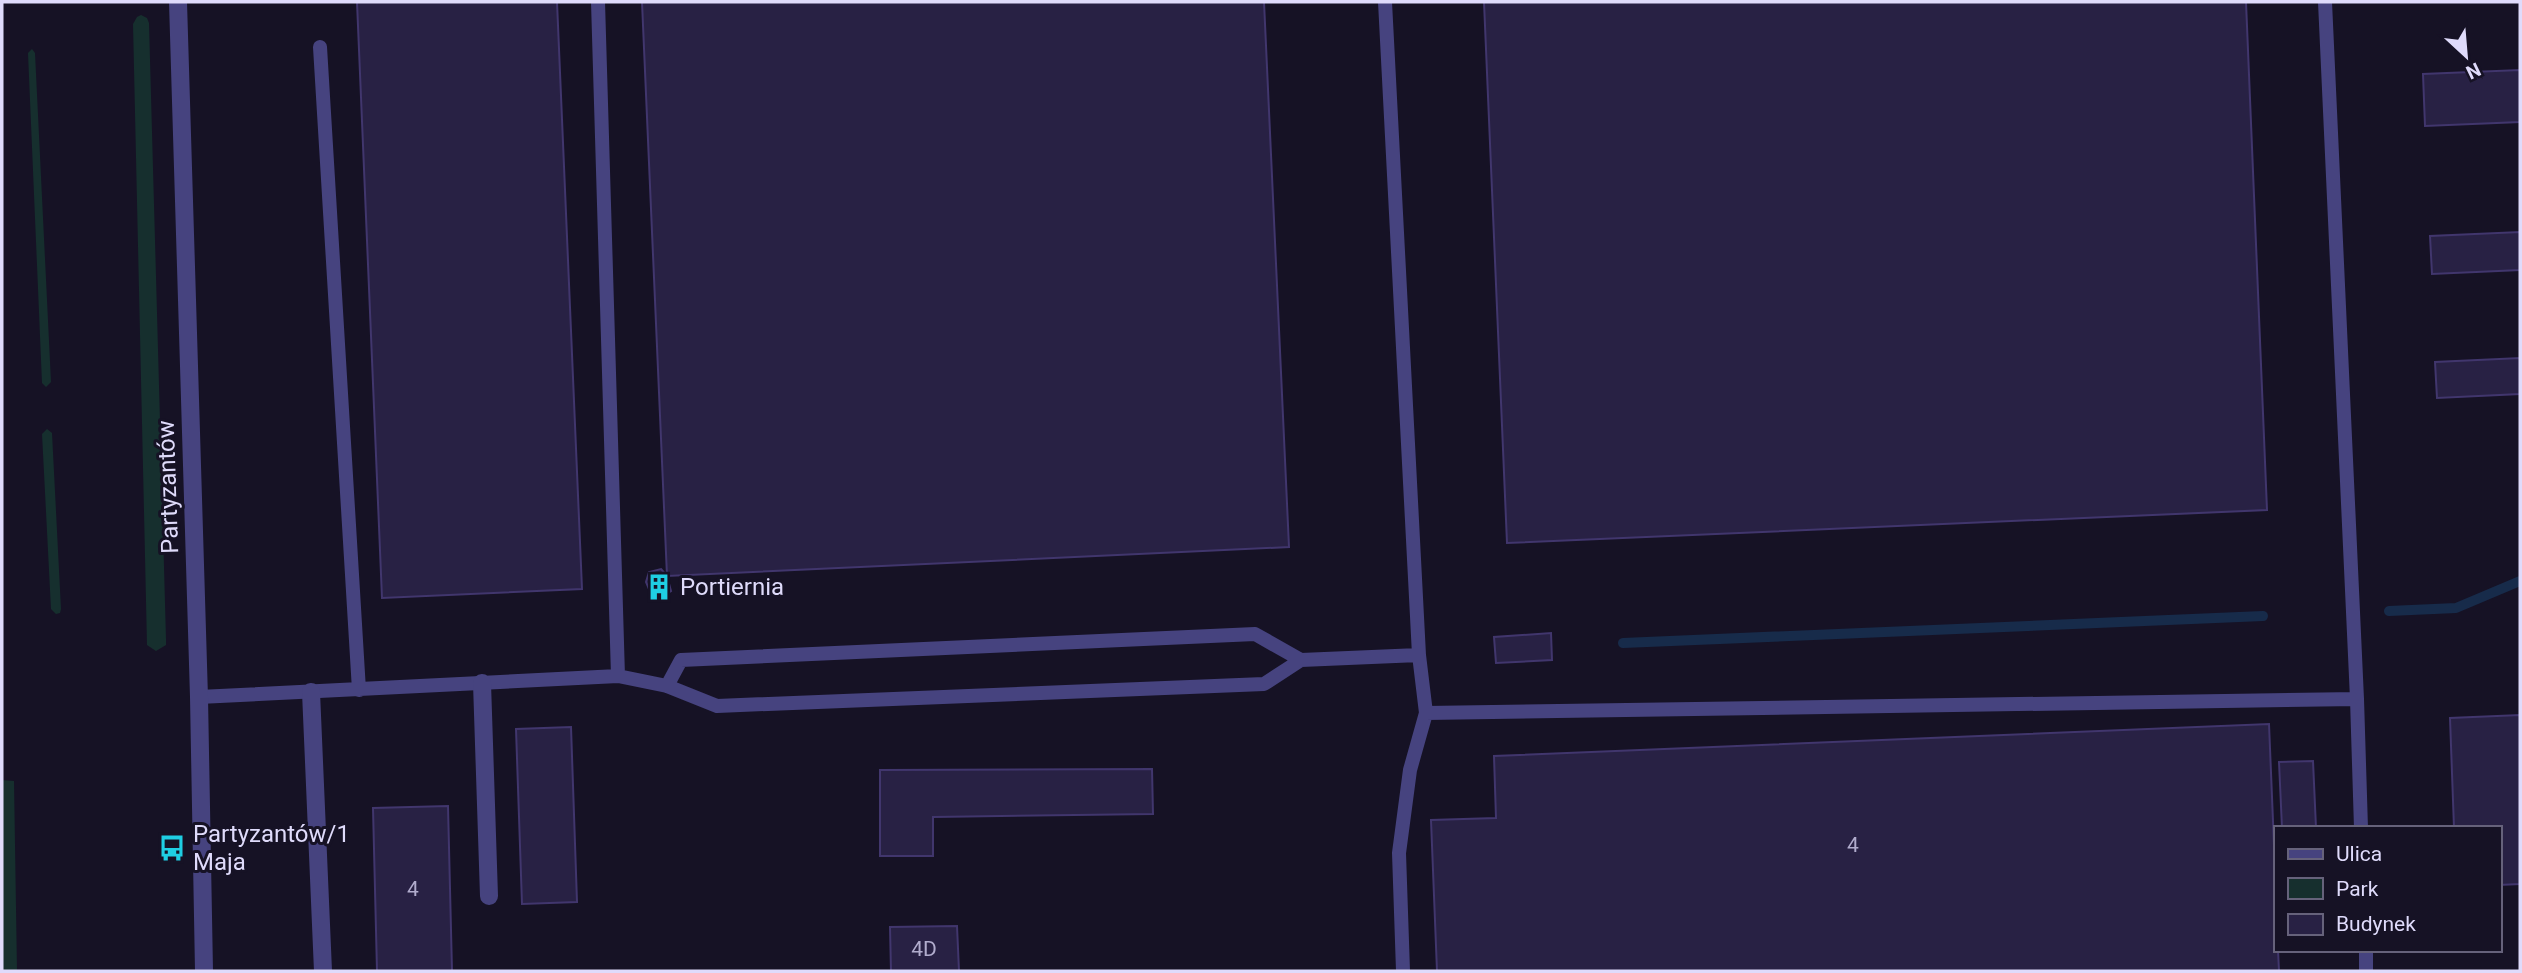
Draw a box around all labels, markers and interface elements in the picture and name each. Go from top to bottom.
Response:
north arrow [2431,21,2501,91]
text: N [2462,58,2484,84]
street label: Partyzantów [152,420,184,554]
building icon: Portiernia [644,572,674,602]
place label: Portiernia [680,573,784,601]
place label: Partyzantów/1 Maja [193,820,350,876]
legend [2274,826,2501,952]
bus stop icon: Partyzantów/1 Maja [157,833,187,863]
house number: 4 [1847,833,1859,857]
text: Ulica [2336,842,2382,866]
house number: 4 [407,877,419,901]
text: Park [2336,877,2379,901]
text: Budynek [2336,912,2416,936]
house number: 4D [911,937,937,961]

